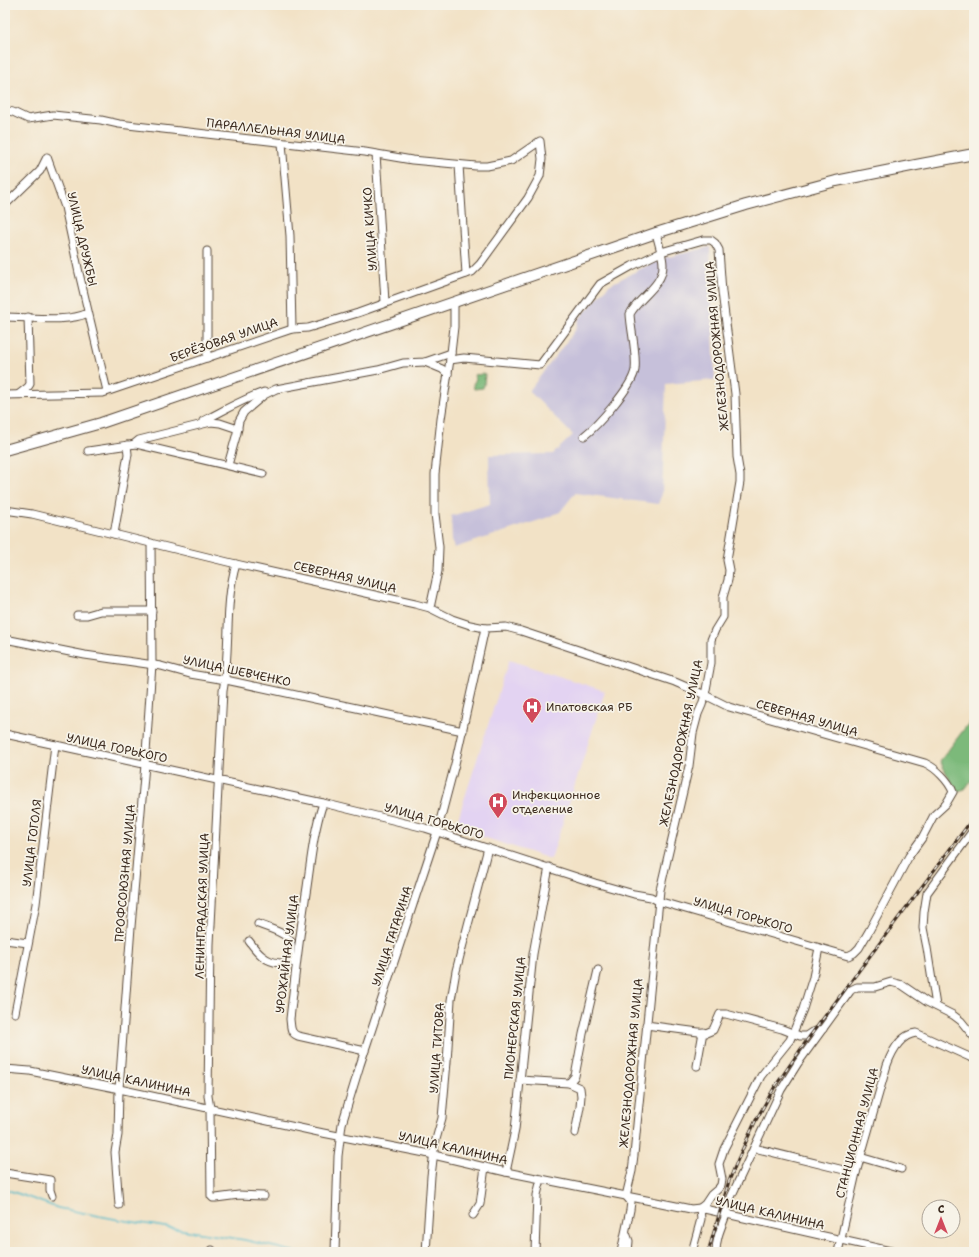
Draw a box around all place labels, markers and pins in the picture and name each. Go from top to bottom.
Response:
hospital icon: Ипатовская РБ [521,696,543,724]
place label: Ипатовская РБ [546,699,633,715]
place label: Инфекционное отделение [512,787,601,817]
hospital icon: Инфекционное отделение [487,791,509,819]

